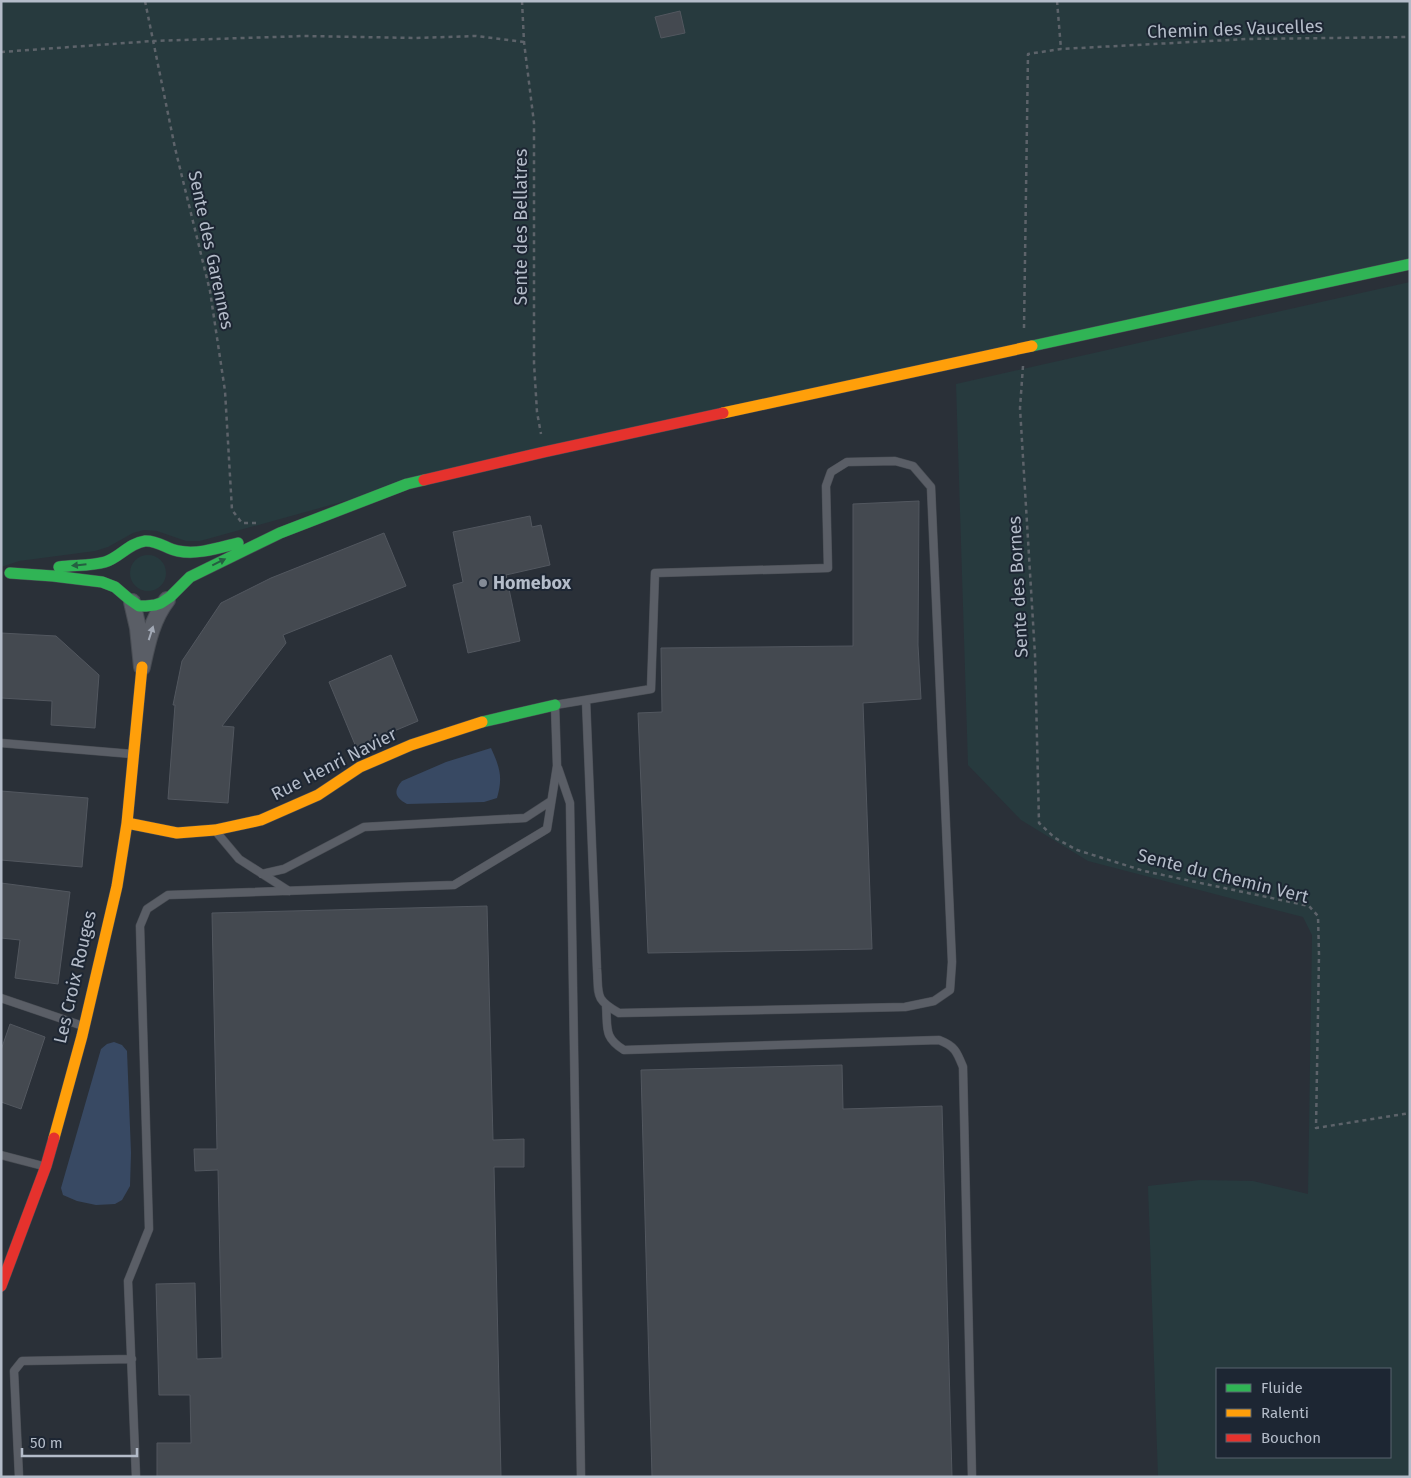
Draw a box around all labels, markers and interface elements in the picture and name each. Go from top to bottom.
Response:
street label: Chemin des Vaucelles [1147,15,1323,43]
street label: Sente des Bellatres [510,149,532,305]
street label: Sente des Garennes [183,169,239,331]
street label: Sente des Bornes [1003,516,1033,658]
one-way arrow [211,558,226,566]
one-way arrow [70,561,86,569]
place label: Homebox [493,572,572,594]
marker: Homebox [477,577,489,589]
one-way arrow [148,625,156,640]
street label: Rue Henri Navier [268,723,400,805]
street label: Sente du Chemin Vert [1135,844,1311,908]
street label: Les Croix Rouges [49,908,101,1046]
legend [1216,1368,1391,1458]
text: Fluide [1261,1379,1303,1397]
text: Ralenti [1261,1404,1309,1422]
scale bar [22,1426,138,1458]
text: Bouchon [1261,1429,1321,1447]
text: 50 m [30,1434,63,1452]

